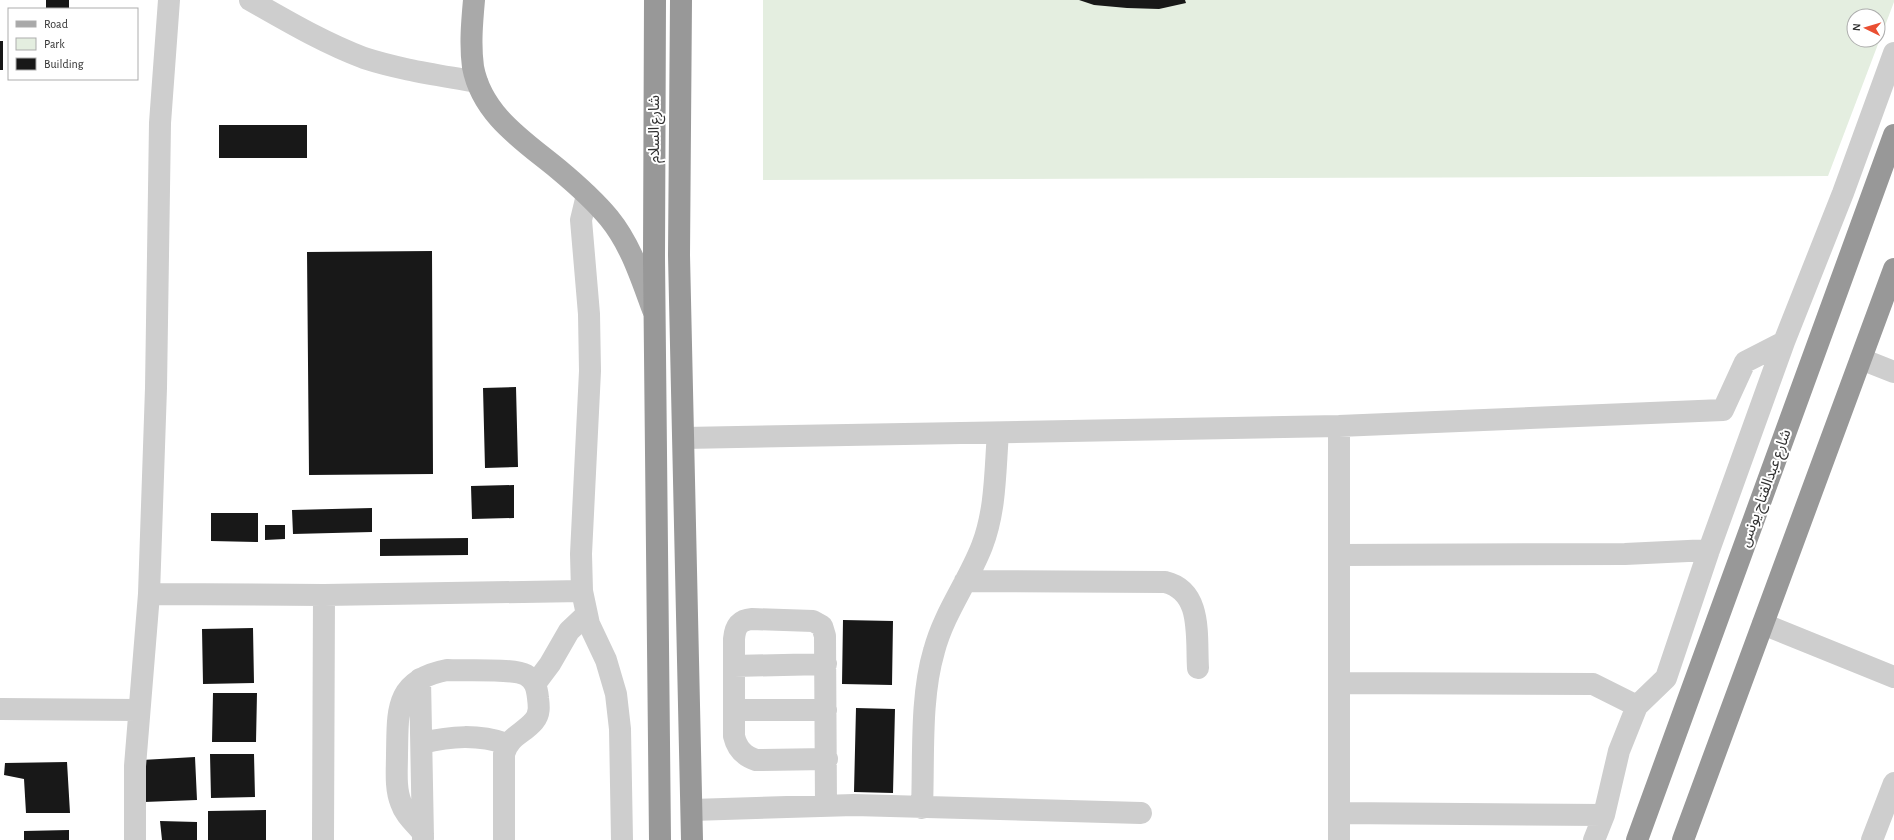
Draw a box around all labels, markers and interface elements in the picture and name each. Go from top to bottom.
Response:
legend [8,8,138,80]
north arrow [1846,8,1886,48]
text: Road [44,18,68,30]
text: N [1851,23,1862,31]
text: Park [44,38,65,50]
text: Building [44,58,84,70]
street label: شارع السلام [647,95,666,163]
street label: شارع عبدالفتاح يونس [1737,427,1798,550]

